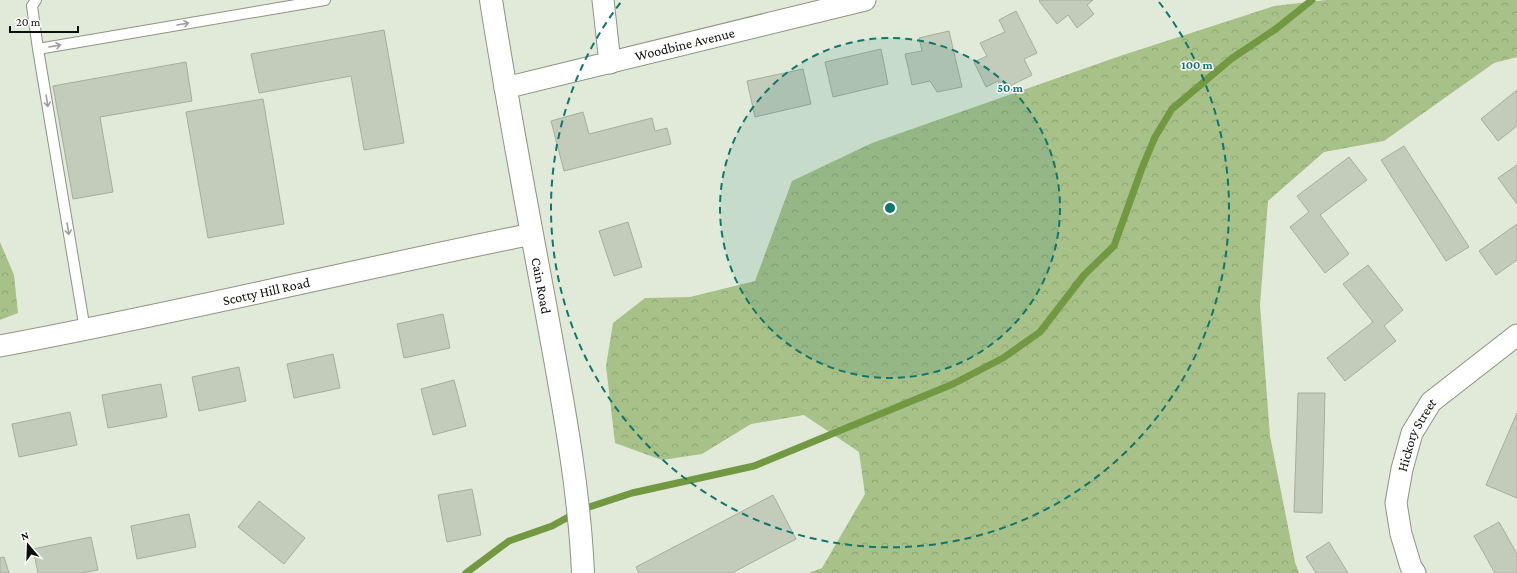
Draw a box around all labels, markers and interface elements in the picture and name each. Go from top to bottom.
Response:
scale bar [10,8,78,34]
text: 20 m [16,15,41,29]
one-way arrow [176,20,189,28]
street label: Woodbine Avenue [633,24,736,64]
one-way arrow [48,42,61,50]
text: 100 m [1181,58,1214,72]
text: 50 m [997,81,1024,95]
one-way arrow [43,94,51,107]
centre of rings [883,201,897,215]
one-way arrow [64,222,72,235]
street label: Cain Road [528,256,555,316]
street label: Scotty Hill Road [221,274,312,308]
street label: Hickory Street [1394,393,1439,473]
north arrow [8,525,48,565]
text: N [19,528,31,542]

